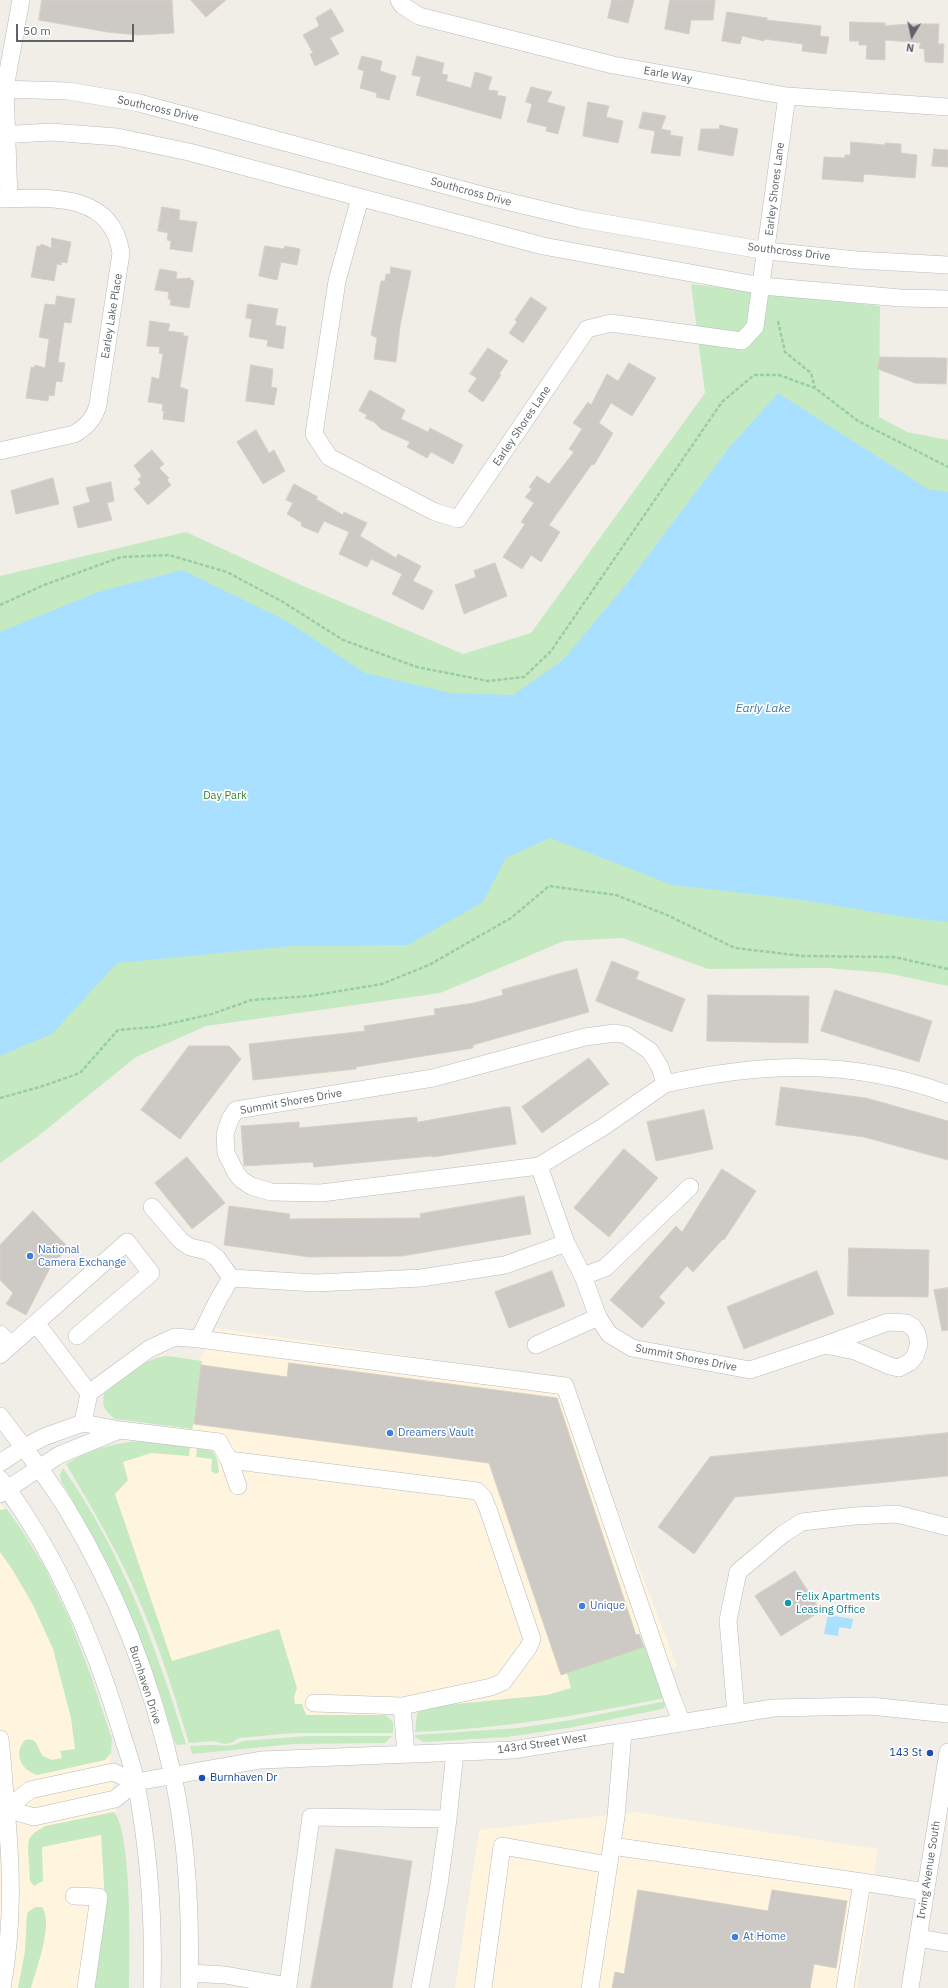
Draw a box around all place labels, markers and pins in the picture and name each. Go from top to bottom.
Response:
place label: National Camera Exchange [38,1243,126,1269]
marker: National Camera Exchange [25,1251,35,1261]
place label: Dreamers Vault [398,1426,474,1440]
marker: Dreamers Vault [385,1428,395,1438]
place label: Felix Apartments Leasing Office [796,1590,880,1616]
marker: Felix Apartments Leasing Office [783,1598,793,1608]
place label: Unique [590,1599,625,1613]
marker: Unique [577,1601,587,1611]
place label: 143 St [889,1746,922,1760]
marker: 143 St [925,1748,935,1758]
place label: Burnhaven Dr [210,1771,277,1785]
marker: Burnhaven Dr [197,1773,207,1783]
place label: At Home [743,1930,786,1944]
marker: At Home [730,1932,740,1942]

